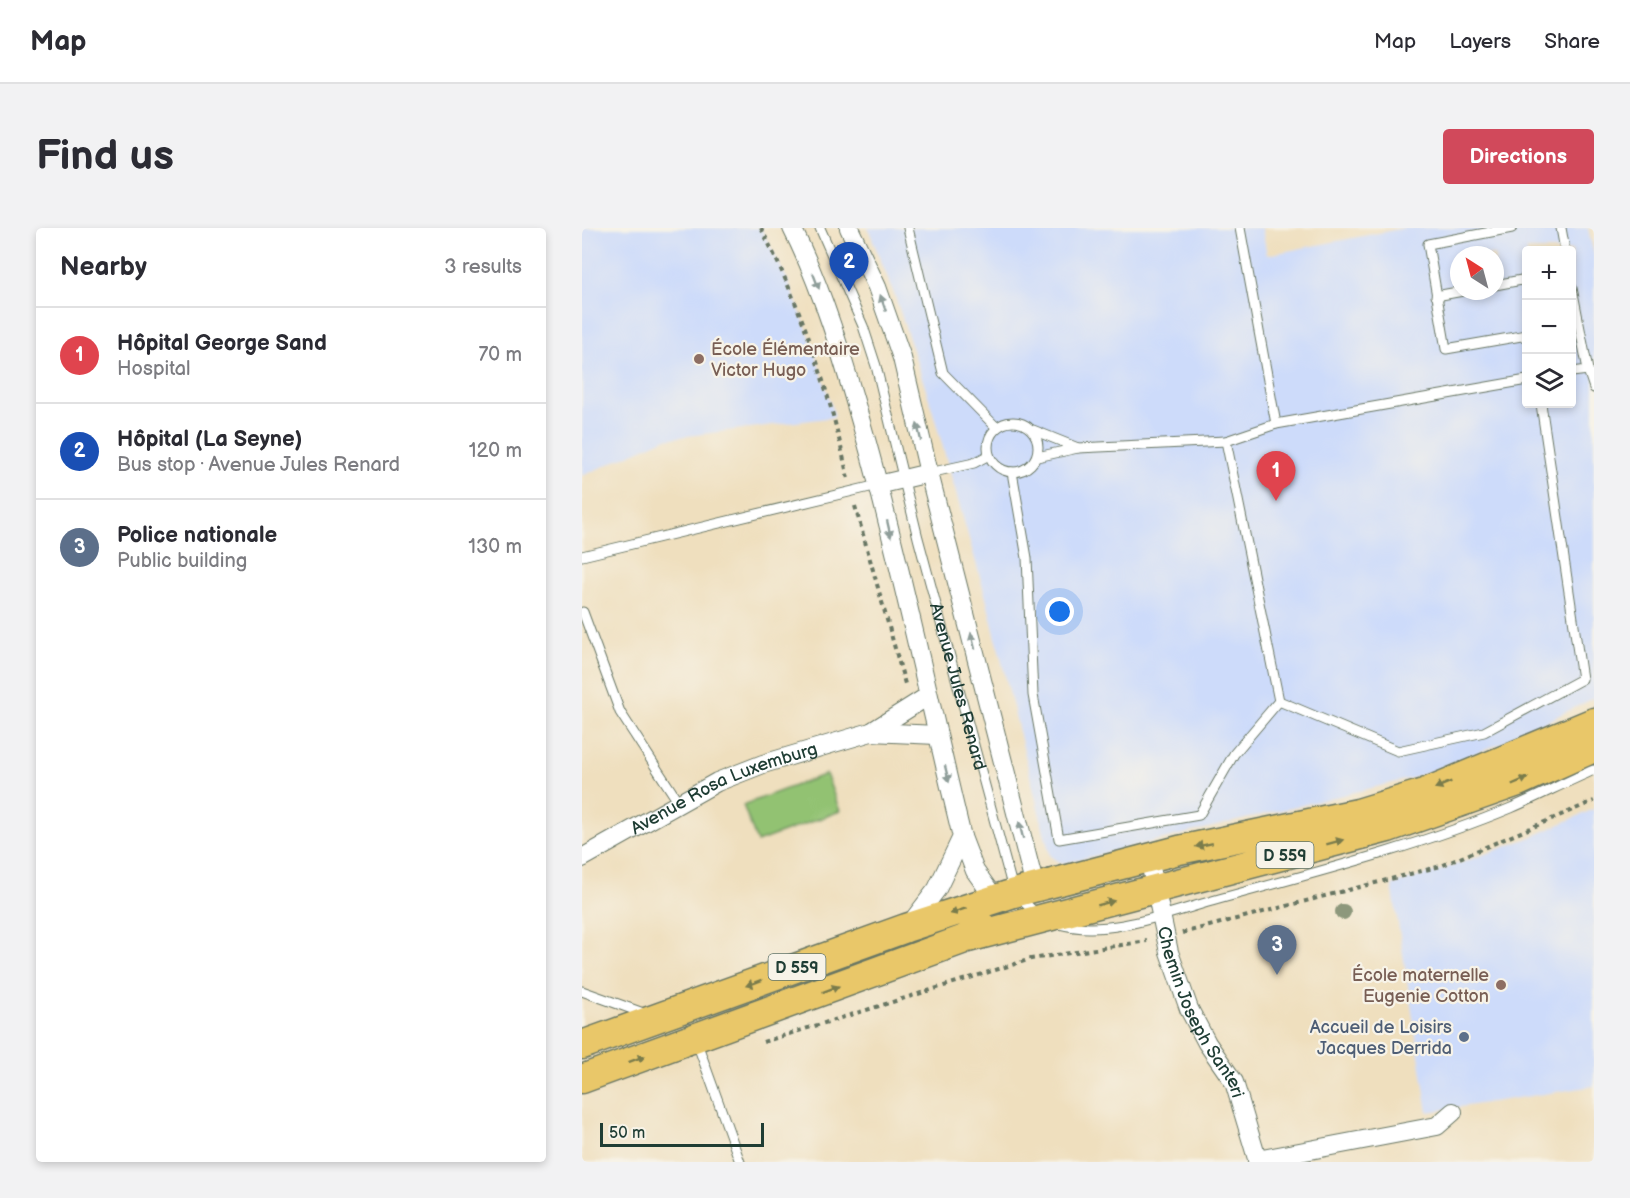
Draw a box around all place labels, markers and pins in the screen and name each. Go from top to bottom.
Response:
pin: 2 [830,242,868,292]
place label: École Élémentaire Victor Hugo [711,337,860,381]
marker: École Élémentaire Victor Hugo [692,352,706,366]
pin: 1 [1256,452,1296,501]
pin: 3 [1258,926,1296,975]
place label: École maternelle Eugenie Cotton [1352,963,1489,1007]
marker: École maternelle Eugenie Cotton [1494,978,1508,992]
place label: Accueil de Loisirs Jacques Derrida [1310,1017,1452,1059]
marker: Accueil de Loisirs Jacques Derrida [1457,1030,1471,1044]

